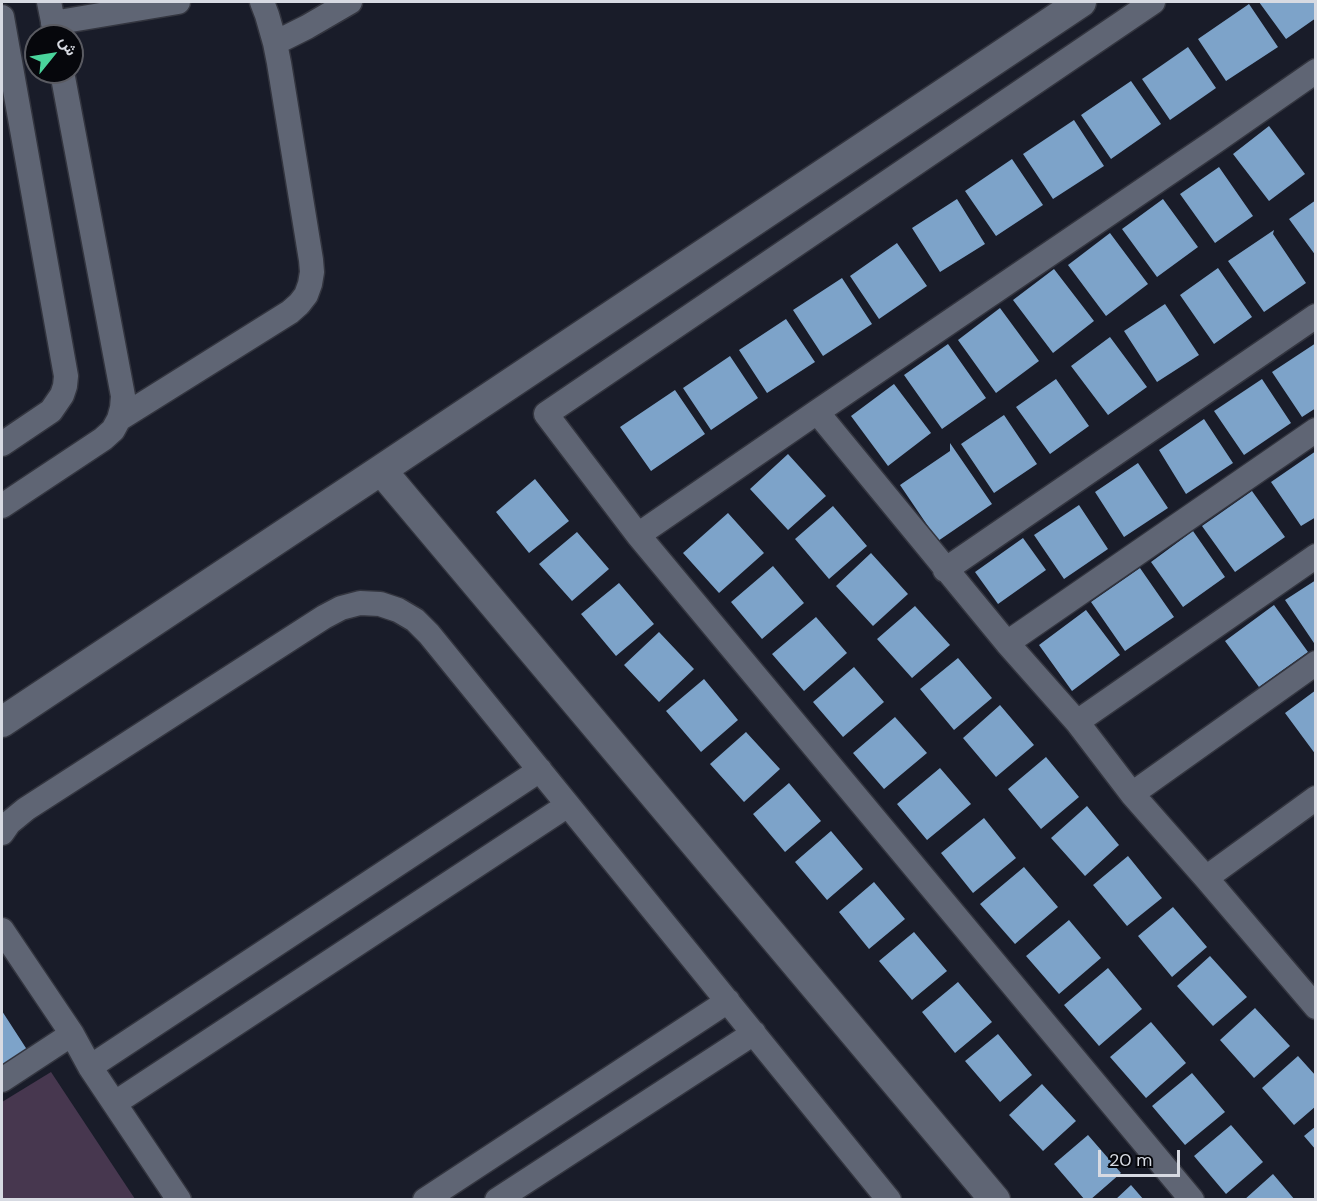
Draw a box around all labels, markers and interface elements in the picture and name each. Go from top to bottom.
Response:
north arrow [24,24,84,84]
text: ش [54,32,82,59]
scale bar [1101,1138,1184,1176]
text: 20 m [1109,1148,1152,1172]

